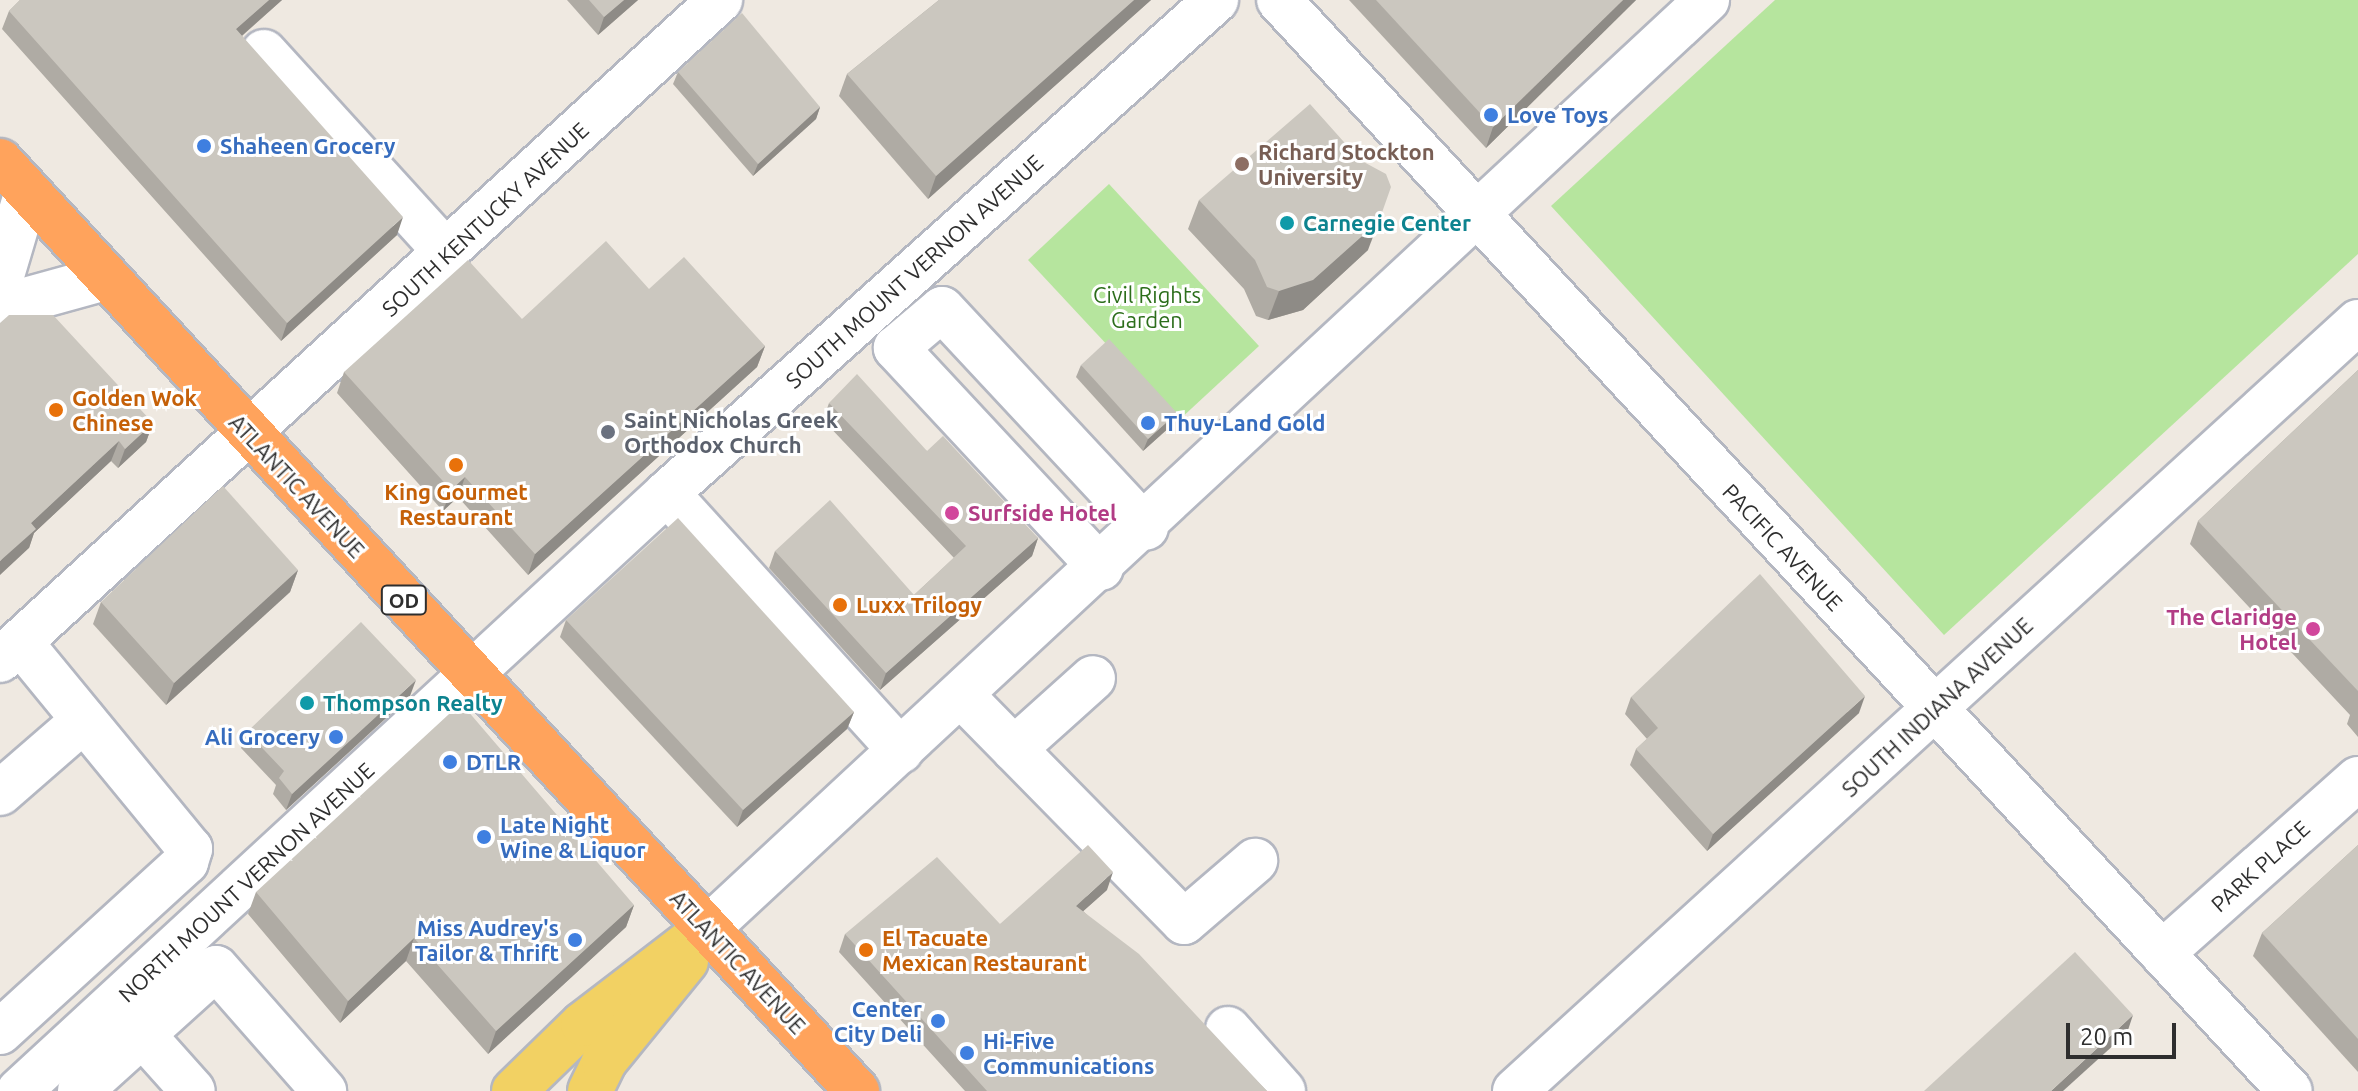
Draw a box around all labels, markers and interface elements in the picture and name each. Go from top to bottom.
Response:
place label: Love Toys [1507,102,1608,128]
marker: Love Toys [1482,106,1500,124]
street label: SOUTH KENTUCKY AVENUE [376,116,594,322]
place label: Shaheen Grocery [220,133,395,159]
marker: Shaheen Grocery [195,137,213,155]
place label: Richard Stockton University [1258,138,1435,190]
street label: SOUTH MOUNT VERNON AVENUE [780,149,1048,393]
marker: Richard Stockton University [1233,155,1251,173]
place label: Carnegie Center [1303,210,1471,236]
marker: Carnegie Center [1278,214,1296,232]
park label: Civil Rights Garden [1093,281,1201,332]
place label: Golden Wok Chinese [72,384,197,436]
marker: Golden Wok Chinese [47,401,65,419]
place label: Saint Nicholas Greek Orthodox Church [624,406,838,458]
street label: ATLANTIC AVENUE [224,409,370,563]
place label: Thuy-Land Gold [1164,410,1325,436]
marker: Thuy-Land Gold [1139,414,1157,432]
marker: Saint Nicholas Greek Orthodox Church [599,423,617,441]
marker: King Gourmet Restaurant [447,456,465,474]
place label: King Gourmet Restaurant [384,478,528,530]
street label: PACIFIC AVENUE [1718,478,1848,616]
place label: Surfside Hotel [968,500,1117,526]
marker: Surfside Hotel [943,504,961,522]
road number: OD [380,584,428,616]
place label: Luxx Trilogy [856,592,982,618]
marker: Luxx Trilogy [831,596,849,614]
place label: The Claridge Hotel [2166,603,2297,654]
street label: SOUTH INDIANA AVENUE [1836,612,2038,802]
marker: The Claridge Hotel [2304,620,2322,638]
place label: Thompson Realty [323,690,503,716]
marker: Thompson Realty [298,694,316,712]
place label: Ali Grocery [205,724,320,750]
marker: Ali Grocery [327,728,345,746]
place label: DTLR [466,749,521,775]
marker: DTLR [441,753,459,771]
street label: NORTH MOUNT VERNON AVENUE [113,757,379,1007]
place label: Late Night Wine & Liquor [500,811,645,862]
street label: PARK PLACE [2205,815,2315,917]
marker: Late Night Wine & Liquor [475,828,493,846]
street label: ATLANTIC AVENUE [665,885,811,1039]
place label: Miss Audrey's Tailor & Thrift [415,914,559,966]
place label: El Tacuate Mexican Restaurant [882,924,1087,976]
marker: Miss Audrey's Tailor & Thrift [566,931,584,949]
marker: El Tacuate Mexican Restaurant [857,941,875,959]
place label: Center City Deli [834,995,922,1046]
scale bar [2070,1007,2180,1057]
marker: Center City Deli [929,1012,947,1030]
text: 20 m [2080,1023,2133,1050]
place label: Hi-Five Communications [983,1027,1154,1078]
marker: Hi-Five Communications [958,1044,976,1062]

